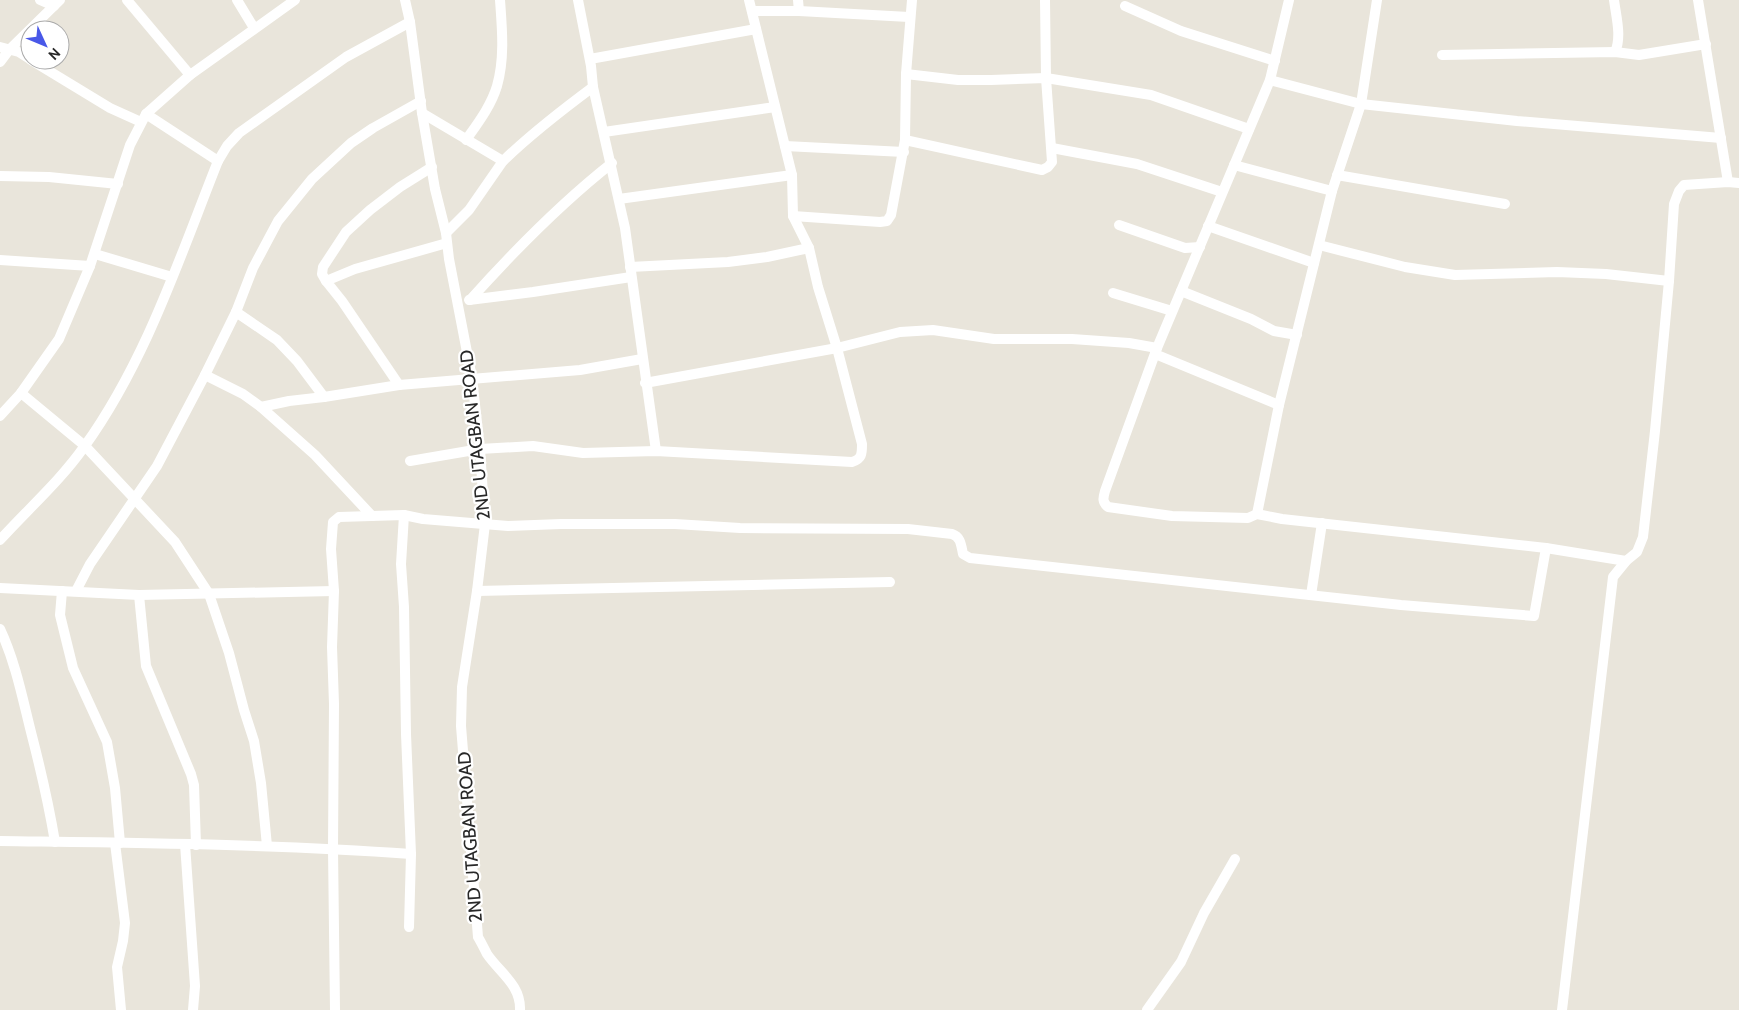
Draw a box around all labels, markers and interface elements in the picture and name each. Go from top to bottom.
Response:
north arrow [20,20,70,70]
text: N [44,44,64,64]
street label: 2ND UTAGBAN ROAD [455,349,495,521]
street label: 2ND UTAGBAN ROAD [453,751,487,923]

